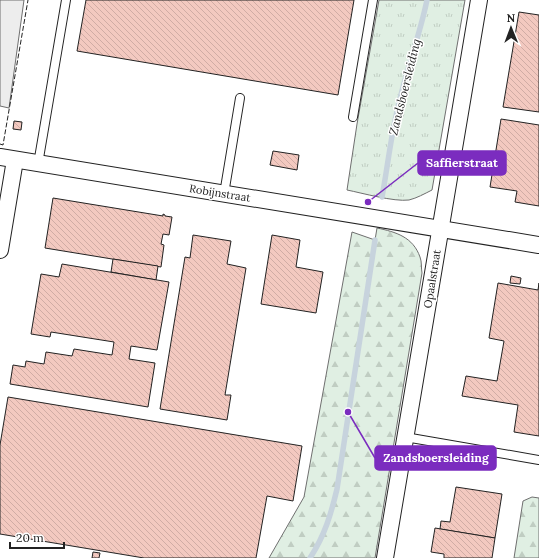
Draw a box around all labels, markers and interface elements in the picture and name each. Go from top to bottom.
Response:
north arrow [491,8,531,48]
text: N [506,11,516,25]
water label: Zandsboersleiding [385,37,424,137]
callout: Saffierstraat [418,151,506,175]
text: Saffierstraat [426,155,499,170]
street label: Robijnstraat [188,181,252,205]
street label: Opaalstraat [420,248,444,309]
callout: Zandsboersleiding [375,446,496,470]
text: Zandsboersleiding [383,450,490,465]
scale bar [10,524,64,550]
text: 20 m [16,530,44,545]

